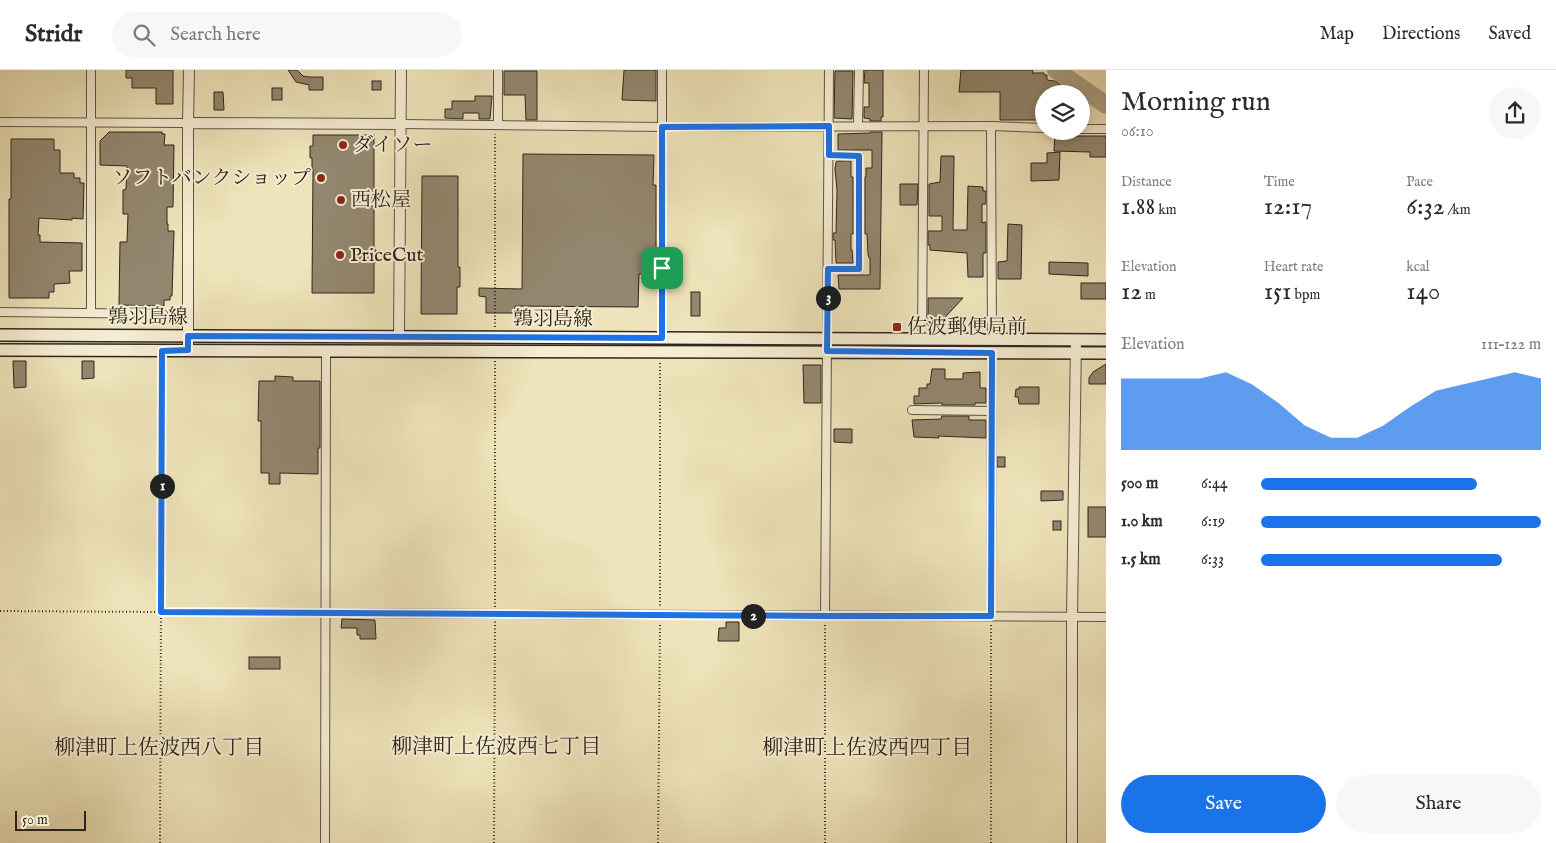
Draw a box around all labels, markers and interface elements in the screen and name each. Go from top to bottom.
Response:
search box [112,12,462,57]
text: Stridr [25,19,82,50]
icon: search [130,21,158,49]
text: Search here [170,23,261,47]
text: Map [1320,23,1354,46]
text: Directions [1382,23,1460,46]
text: Saved [1488,23,1531,46]
map controls [1035,85,1090,140]
button: layers [1035,85,1090,140]
text: Morning run [1121,85,1271,120]
button: share [1489,87,1541,139]
text: 06:10 [1121,122,1154,142]
place label: ダイソー [353,133,433,158]
marker: ダイソー [337,139,349,151]
place label: ソフトバンクショップ [112,166,311,191]
marker: ソフトバンクショップ [315,172,327,184]
text: Distance [1121,173,1172,191]
text: Time [1264,173,1295,191]
text: Pace [1406,173,1433,191]
place label: 西松屋 [351,188,411,213]
text: 1.88 [1121,191,1155,223]
text: 12:17 [1264,191,1312,223]
text: 6:32 [1406,191,1445,223]
marker: 西松屋 [335,194,347,206]
text: km [1155,201,1177,219]
text: /km [1445,201,1471,219]
place label: PriceCut [350,243,424,268]
pin [641,247,683,289]
marker: PriceCut [334,249,346,261]
icon: arrive [648,254,676,282]
text: Elevation [1121,258,1177,276]
text: Heart rate [1264,258,1323,276]
text: kcal [1406,258,1430,276]
text: 12 [1121,276,1142,308]
text: 151 [1264,276,1291,308]
text: 140 [1406,276,1440,308]
pin: 3 [816,286,840,310]
text: m [1142,286,1156,304]
text: bpm [1291,286,1320,304]
text: 3 [826,289,831,307]
street label: 鶉羽島線 [108,305,188,330]
street label: 鶉羽島線 [513,307,593,332]
place label: 佐波郵便局前 [907,315,1027,340]
marker: 佐波郵便局前 [891,321,903,333]
text: Elevation [1121,335,1184,355]
text: 111–122 m [1481,335,1541,355]
pin: 1 [150,474,174,498]
text: 500 m [1121,474,1158,494]
text: 6:44 [1201,474,1228,494]
text: 1 [160,477,165,495]
text: 1.0 km [1121,512,1163,532]
text: 6:19 [1201,512,1225,532]
text: 1.5 km [1121,550,1161,570]
text: 6:33 [1201,550,1224,570]
pin: 2 [740,604,766,628]
text: 2 [750,607,757,625]
district label: 柳津町上佐波西七丁目 [391,734,601,761]
district label: 柳津町上佐波西八丁目 [54,735,264,762]
district label: 柳津町上佐波西四丁目 [762,735,972,762]
button: Save [1121,775,1326,833]
button: Share [1336,775,1541,833]
scale bar [15,808,86,831]
text: 50 m [22,811,48,829]

